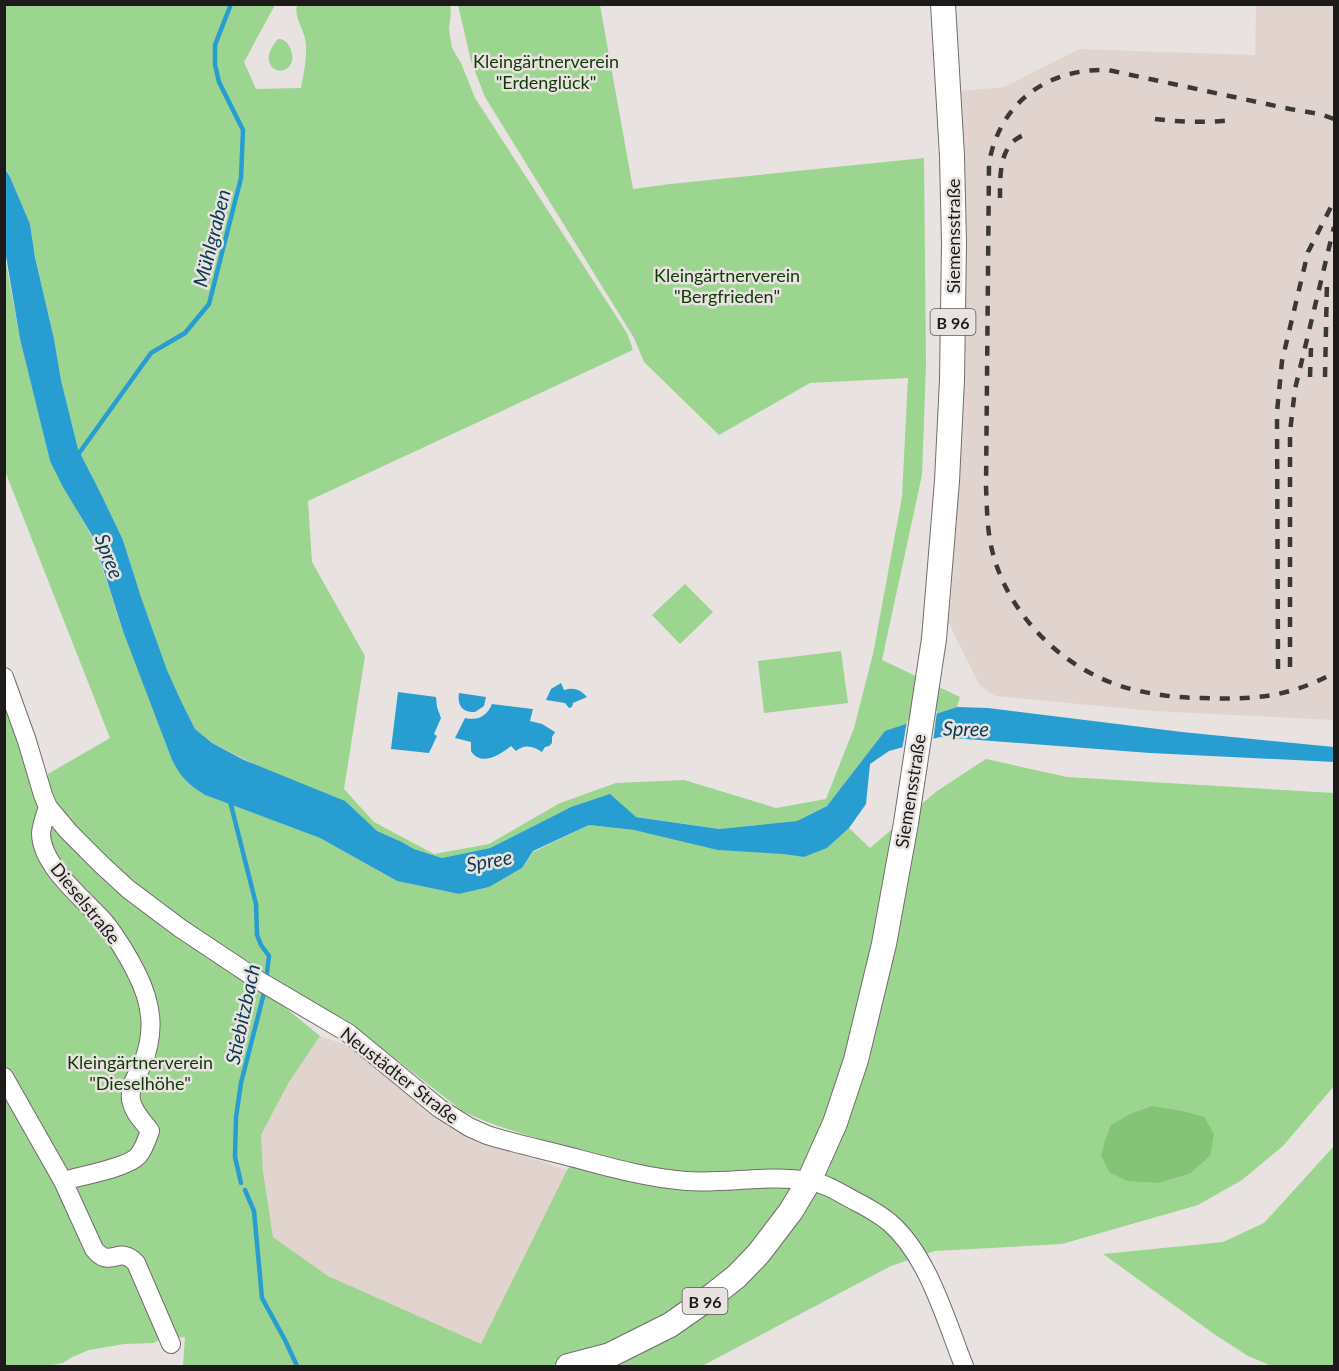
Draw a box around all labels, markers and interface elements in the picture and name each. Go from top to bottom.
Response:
park label: Kleingärtnerverein "Erdenglück" [473,50,619,93]
street label: Siemensstraße [942,178,964,294]
water label: Mühlgraben [187,187,235,289]
park label: Kleingärtnerverein "Bergfrieden" [654,264,800,307]
road number: B 96 [930,309,976,335]
water label: Spree [91,530,129,582]
water label: Spree [943,716,989,740]
street label: Siemensstraße [890,732,930,850]
water label: Spree [464,844,514,876]
street label: Dieselstraße [46,858,126,948]
water label: Stiebitzbach [220,962,264,1066]
street label: Neustädter Straße [336,1022,464,1128]
park label: Kleingärtnerverein "Dieselhöhe" [67,1051,213,1094]
road number: B 96 [682,1288,728,1314]

